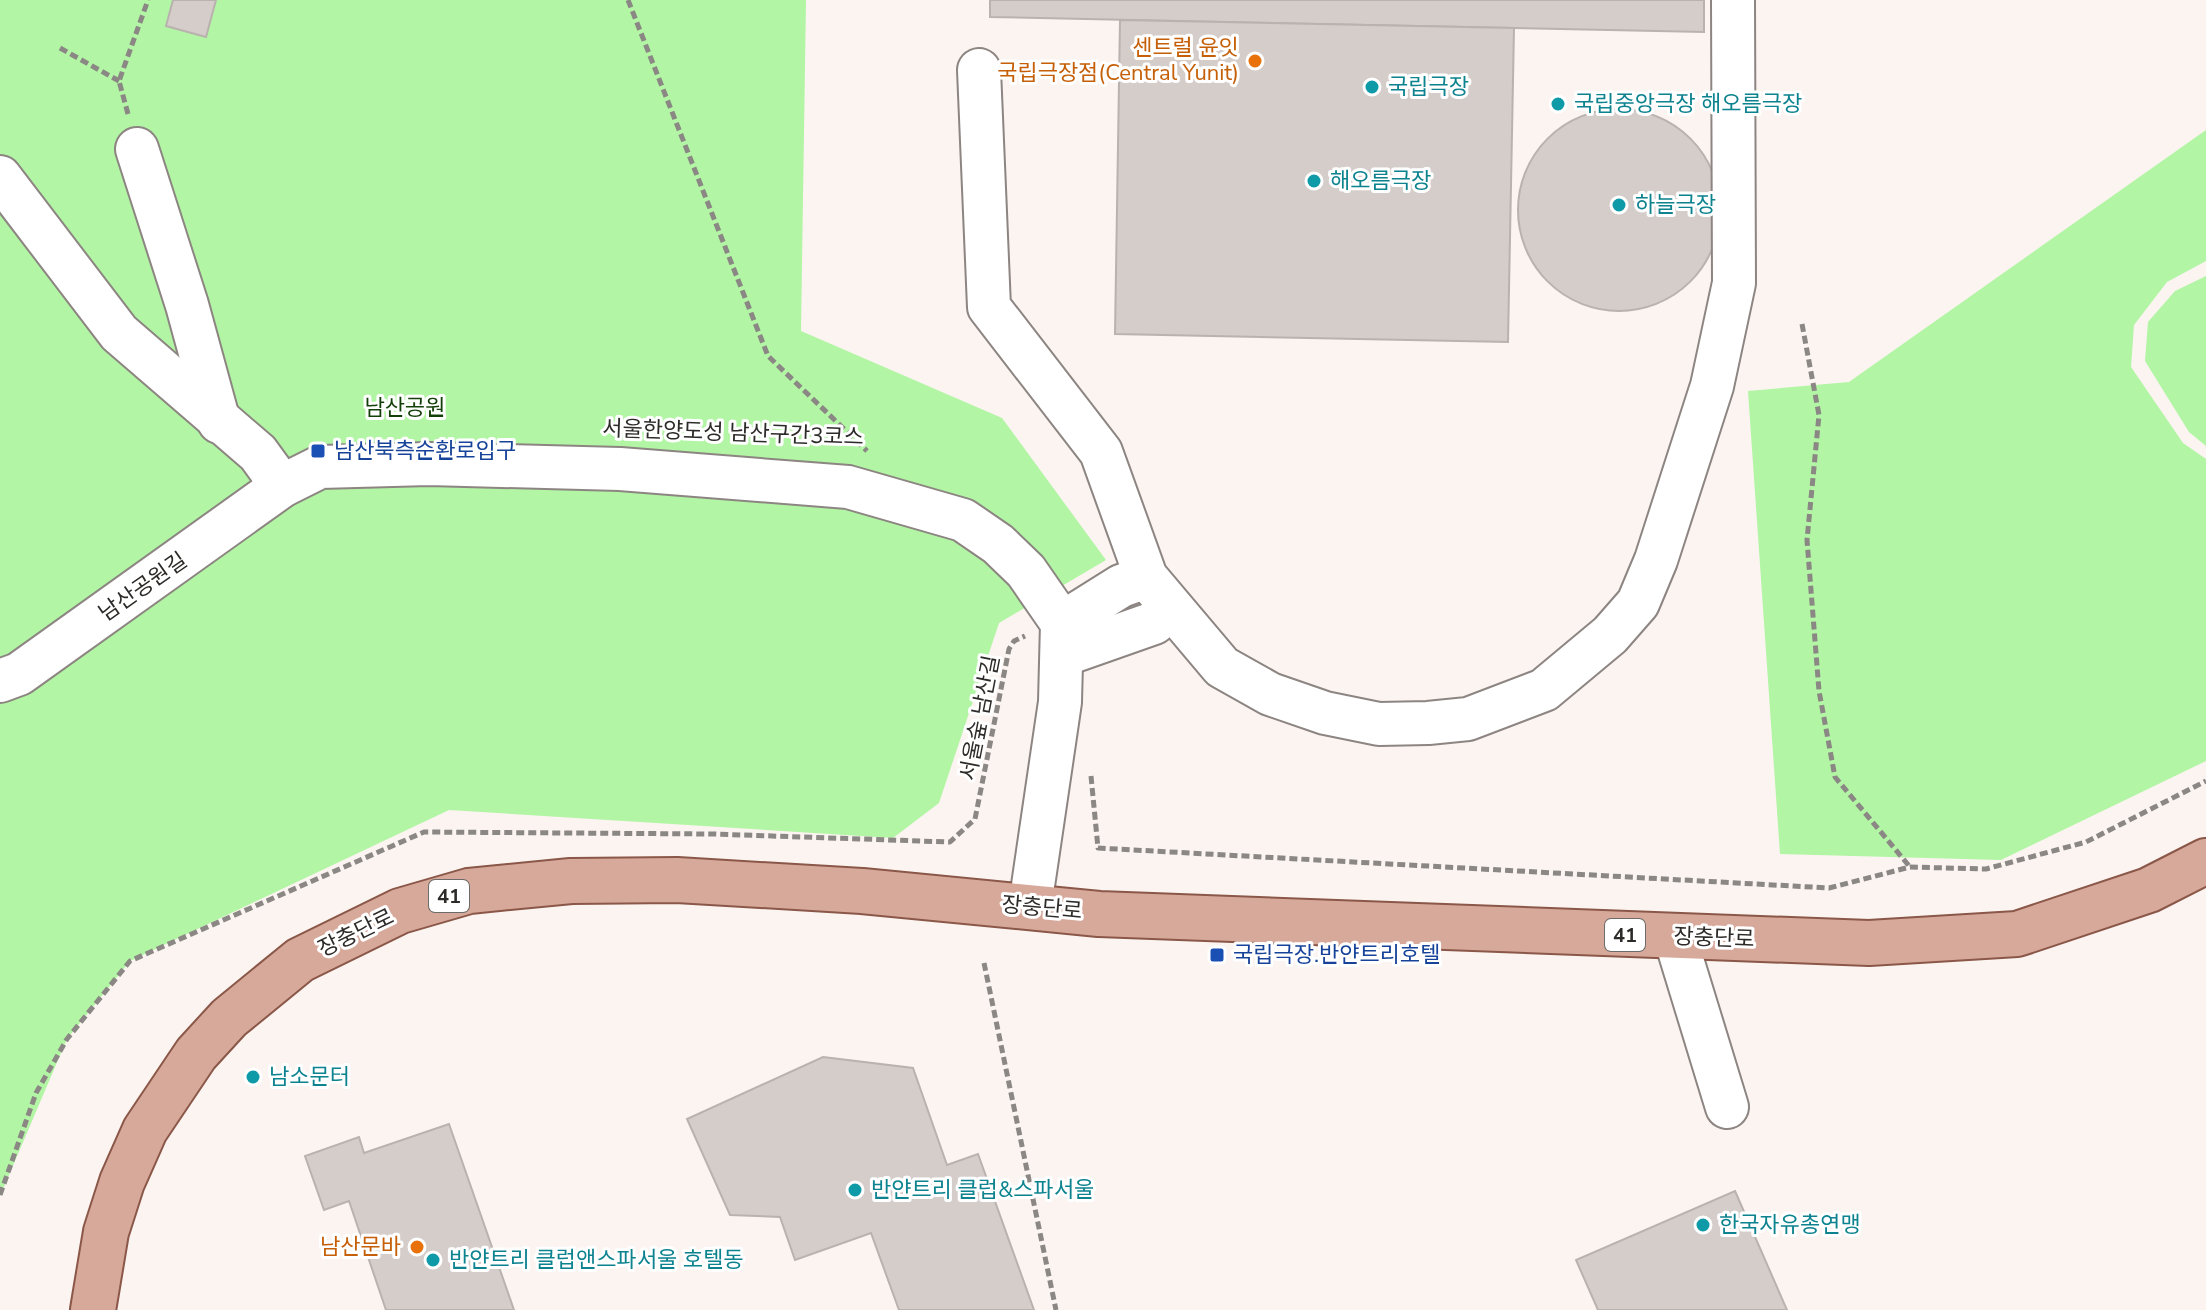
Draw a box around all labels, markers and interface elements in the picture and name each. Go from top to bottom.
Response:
place label: 센트럴 윤잇 국립극장점(Central Yunit) [997,33,1239,88]
marker: 센트럴 윤잇 국립극장점(Central Yunit) [1246,52,1264,70]
place label: 국립극장 [1388,72,1469,102]
marker: 국립극장 [1363,78,1381,96]
place label: 국립중앙극장 해오름극장 [1574,89,1802,119]
marker: 국립중앙극장 해오름극장 [1549,95,1567,113]
place label: 해오름극장 [1330,166,1431,196]
marker: 해오름극장 [1305,172,1323,190]
place label: 하늘극장 [1635,190,1716,220]
marker: 하늘극장 [1610,196,1628,214]
park label: 남산공원 [365,393,445,423]
street label: 서울한양도성 남산구간3코스 [602,413,864,453]
place label: 남산북측순환로입구 [334,436,516,466]
marker: 남산북측순환로입구 [309,442,327,460]
street label: 남산공원길 [93,546,193,628]
street label: 서울숲 남산길 [953,653,1007,783]
road number: 41 [429,880,469,912]
street label: 장충단로 [1000,890,1084,926]
street label: 장충단로 [313,902,399,964]
road number: 41 [1605,919,1645,951]
street label: 장충단로 [1673,922,1755,954]
place label: 국립극장.반얀트리호텔 [1233,940,1440,970]
marker: 국립극장.반얀트리호텔 [1208,946,1226,964]
place label: 남소문터 [269,1062,350,1092]
marker: 남소문터 [244,1068,262,1086]
place label: 반얀트리 클럽&스파서울 [871,1175,1094,1205]
marker: 반얀트리 클럽&스파서울 [846,1181,864,1199]
place label: 한국자유총연맹 [1719,1210,1861,1240]
marker: 한국자유총연맹 [1694,1216,1712,1234]
place label: 남산문바 [320,1232,401,1262]
marker: 남산문바 [408,1238,426,1256]
place label: 반얀트리 클럽앤스파서울 호텔동 [449,1245,744,1275]
marker: 반얀트리 클럽앤스파서울 호텔동 [424,1251,442,1269]

